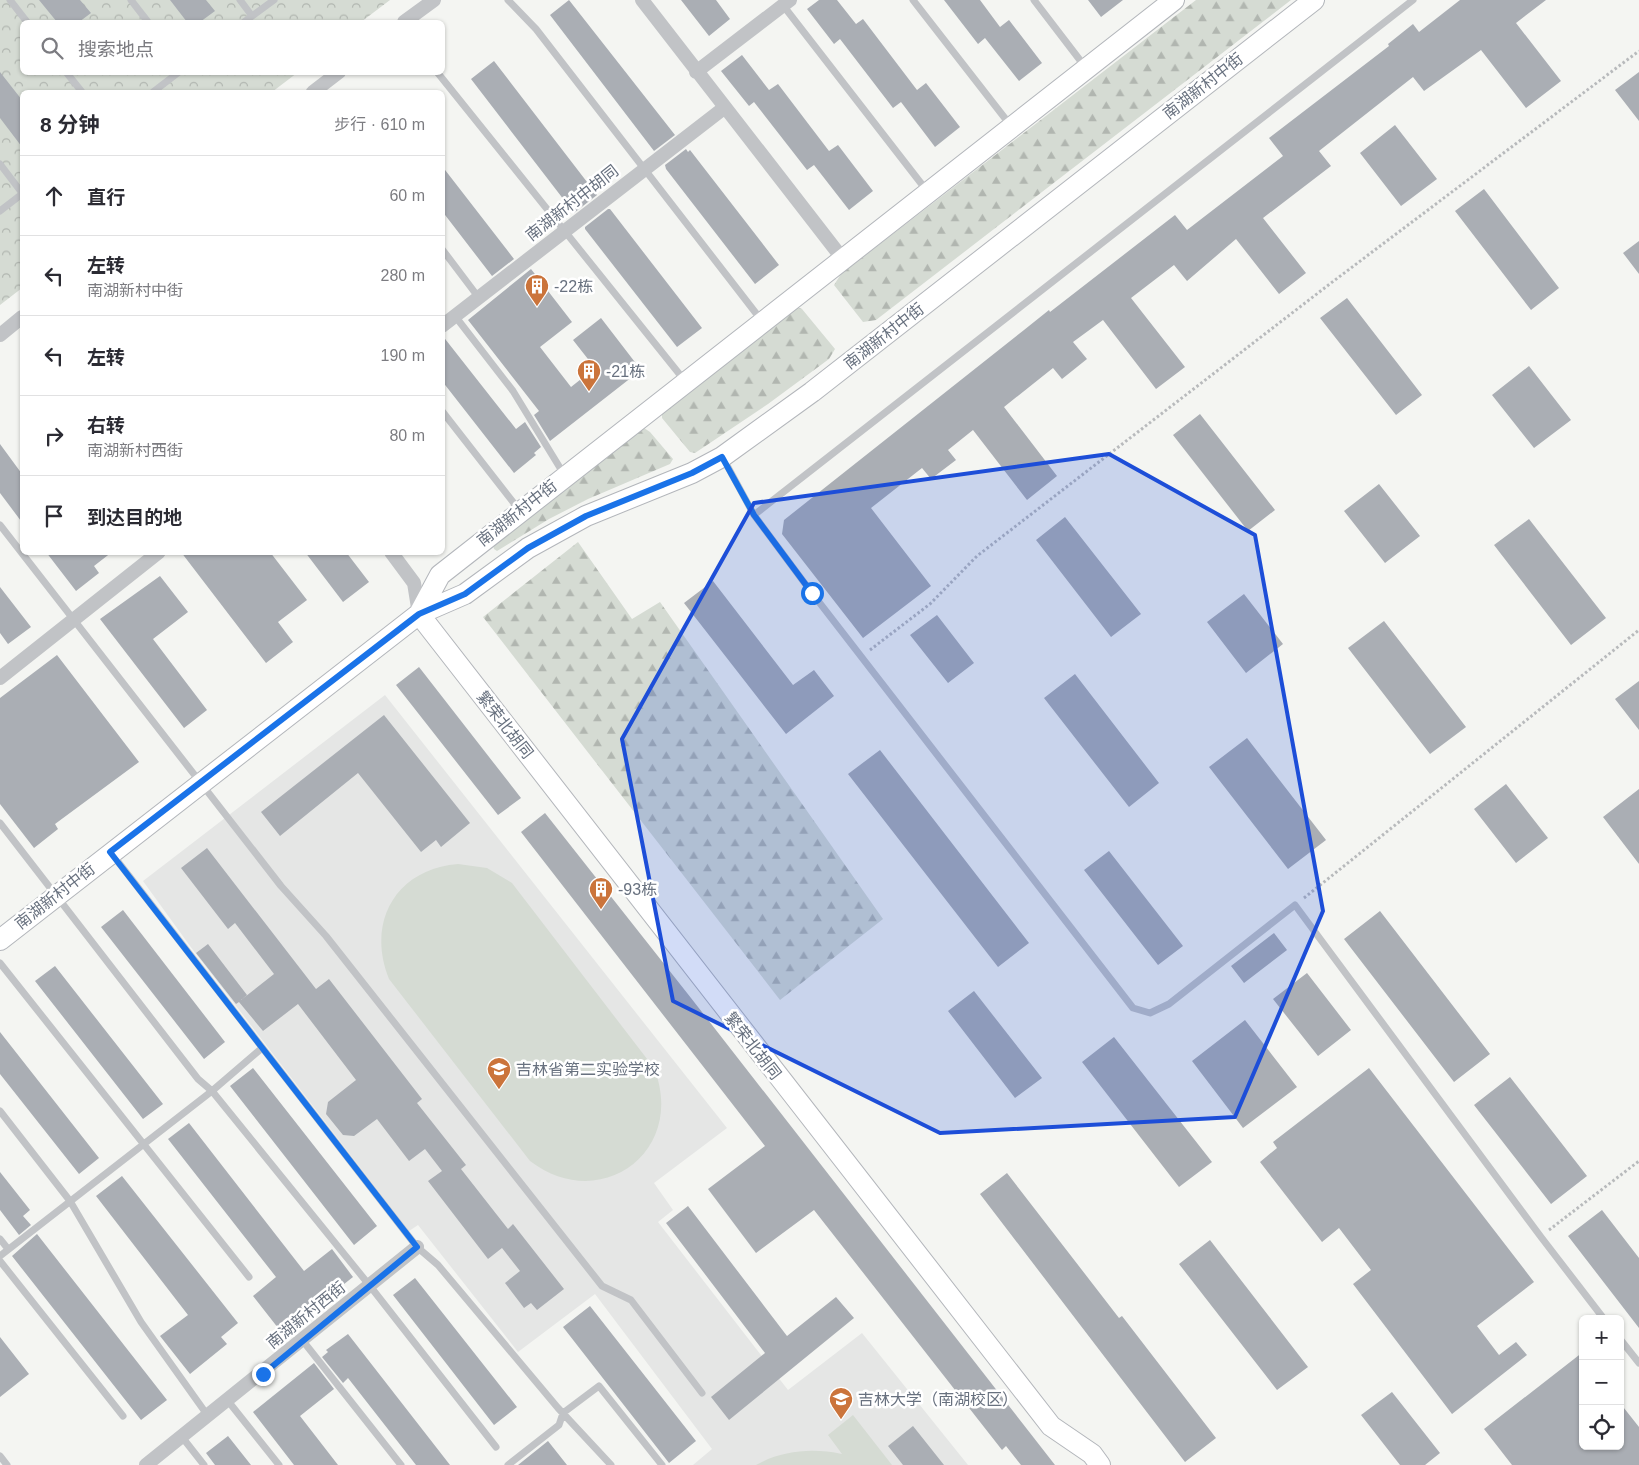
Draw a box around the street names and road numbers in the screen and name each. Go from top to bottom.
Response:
street label: 南湖新村中街 [1160,50,1246,122]
street label: 南湖新村中胡同 [523,162,621,244]
street label: 南湖新村中街 [841,300,927,372]
street label: 南湖新村中街 [474,477,560,549]
street label: 繁荣北胡同 [474,688,536,762]
street label: 南湖新村中街 [12,860,98,932]
street label: 繁荣北胡同 [722,1009,784,1083]
street label: 南湖新村西街 [263,1278,349,1352]

